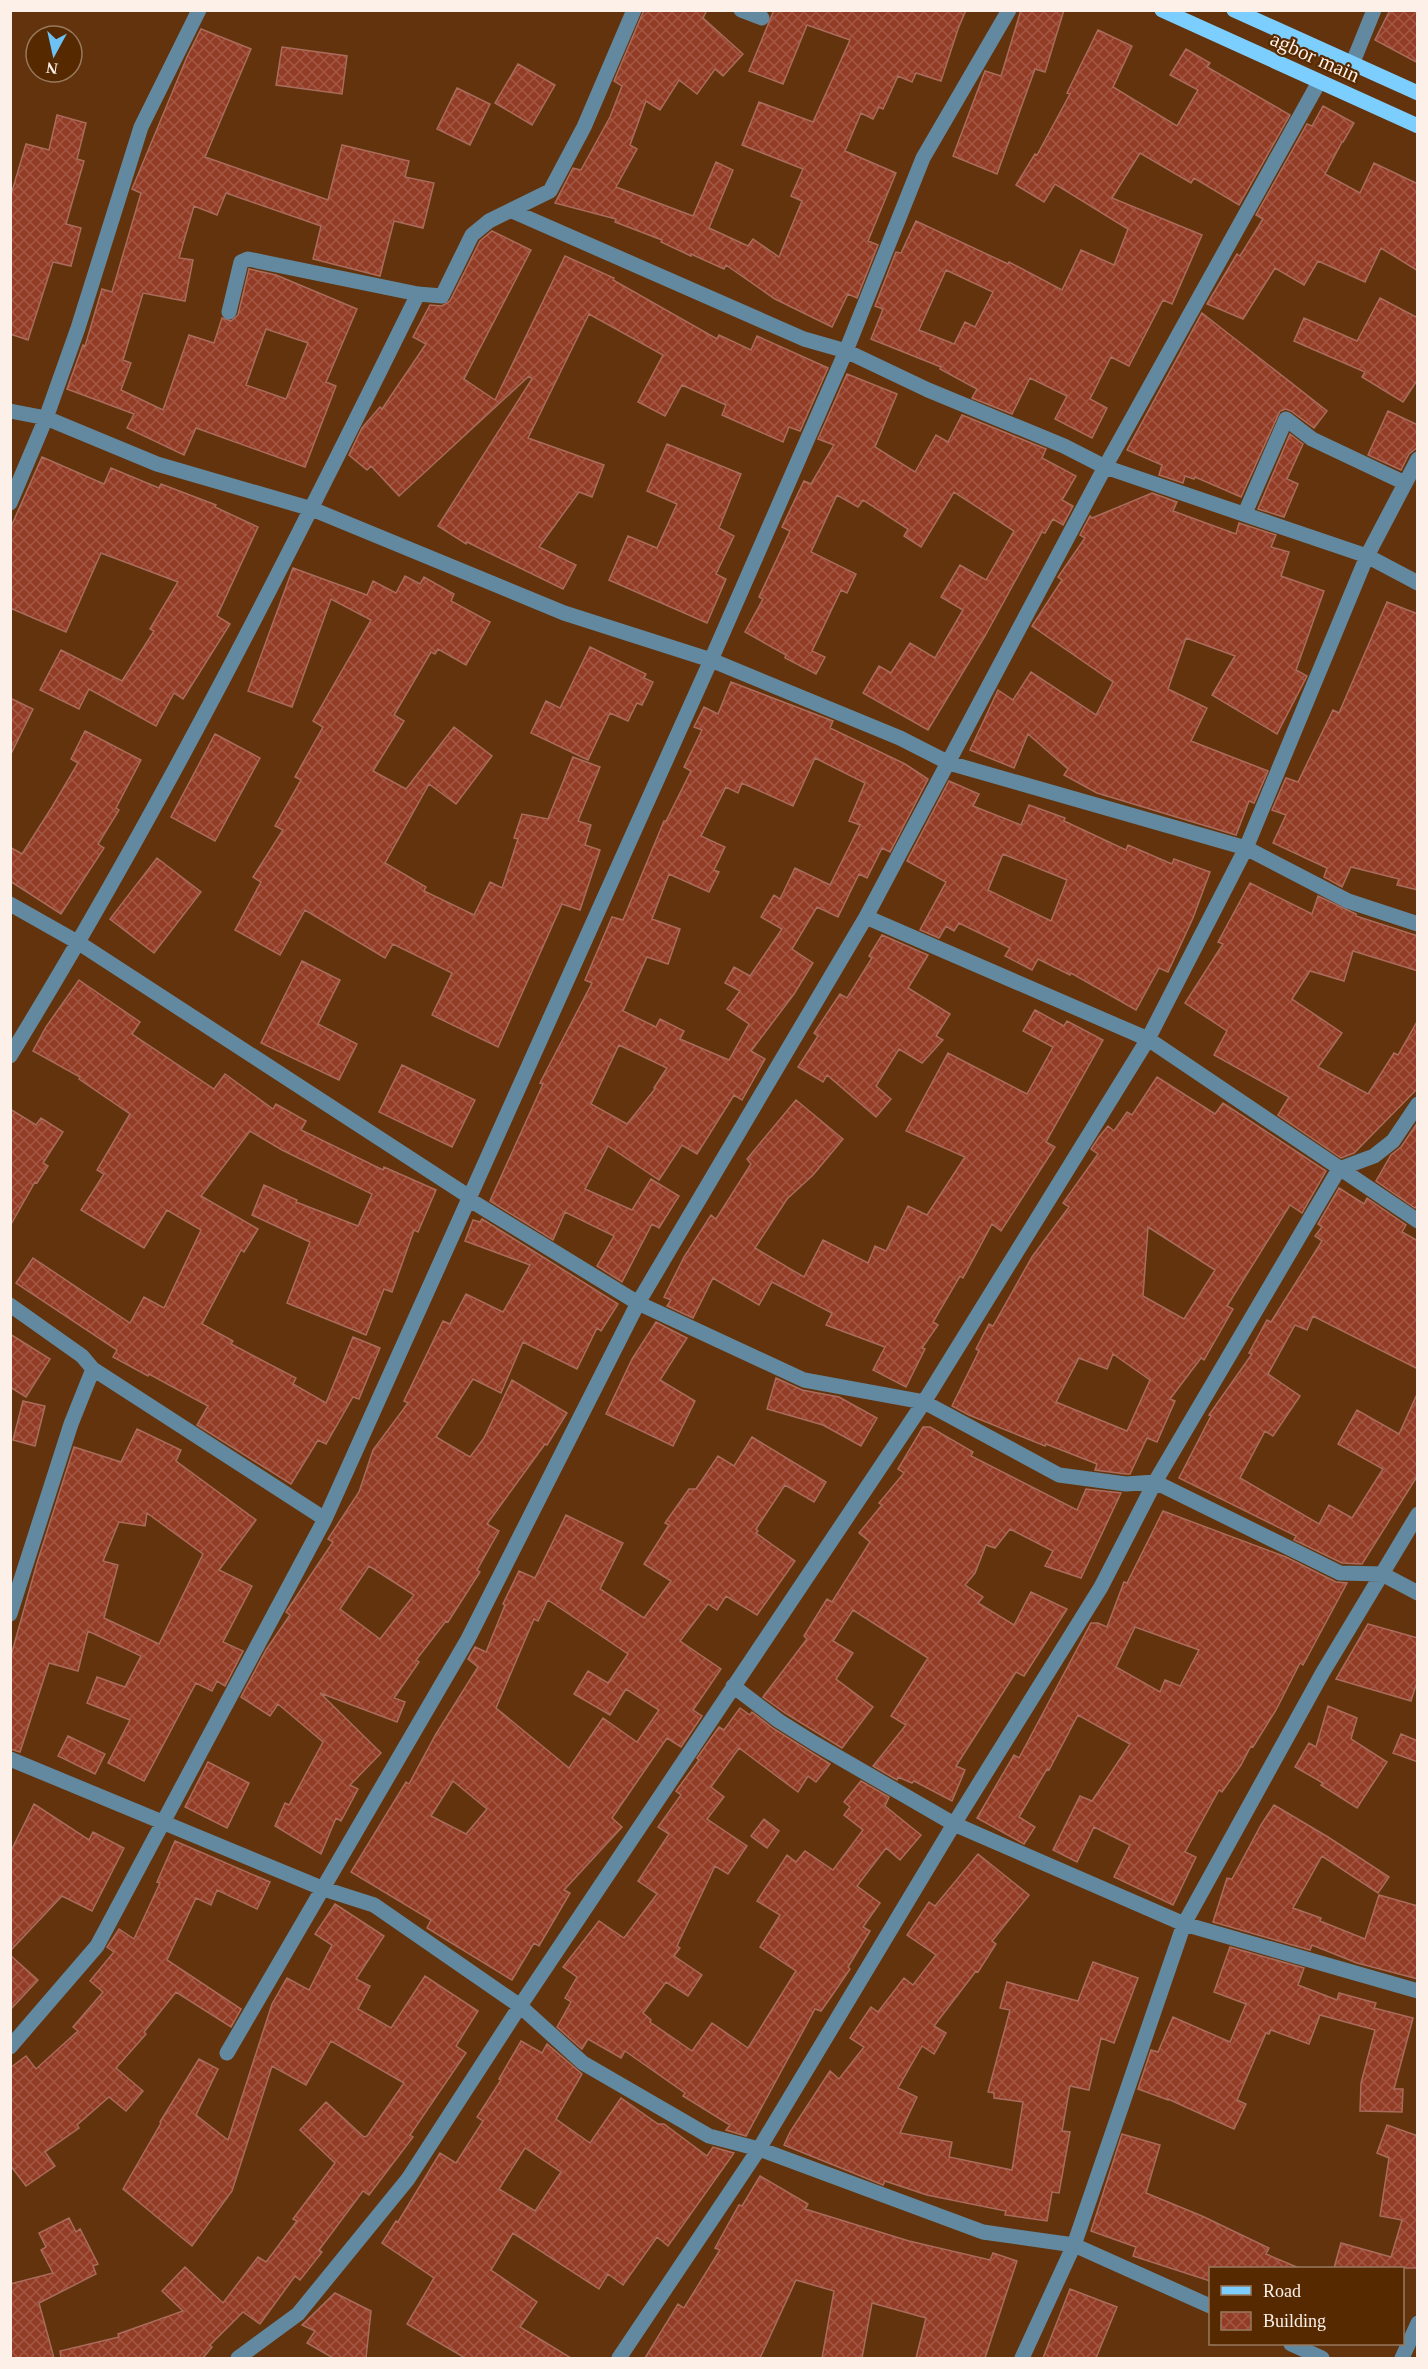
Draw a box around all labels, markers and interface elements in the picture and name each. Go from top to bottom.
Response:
north arrow [24,24,84,84]
street label: agbor main [1267,27,1364,87]
text: N [45,59,59,78]
legend [1209,2267,1404,2345]
text: Road [1263,2281,1301,2301]
text: Building [1263,2311,1326,2331]

